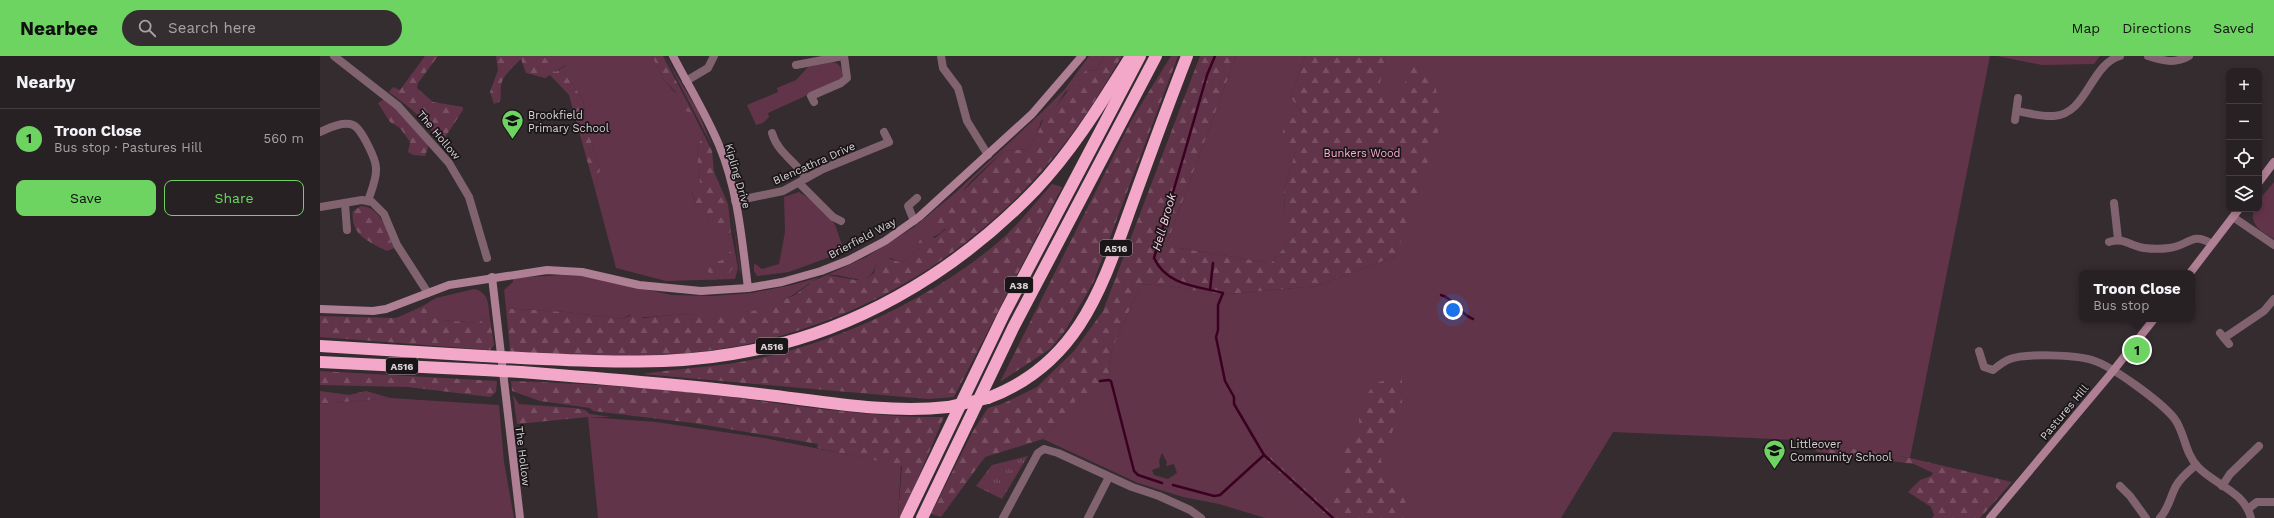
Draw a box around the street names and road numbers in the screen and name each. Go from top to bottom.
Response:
street label: The Hollow [414,108,463,163]
street label: Blencathra Drive [771,139,857,187]
street label: Kipling Drive [722,142,753,210]
street label: Brierfield Way [826,215,898,262]
road number: A516 [1100,240,1132,256]
road number: A38 [1005,277,1033,293]
road number: A516 [756,338,788,354]
road number: A516 [386,358,418,374]
street label: Pastures Hill [2038,382,2092,443]
street label: The Hollow [512,425,533,487]

